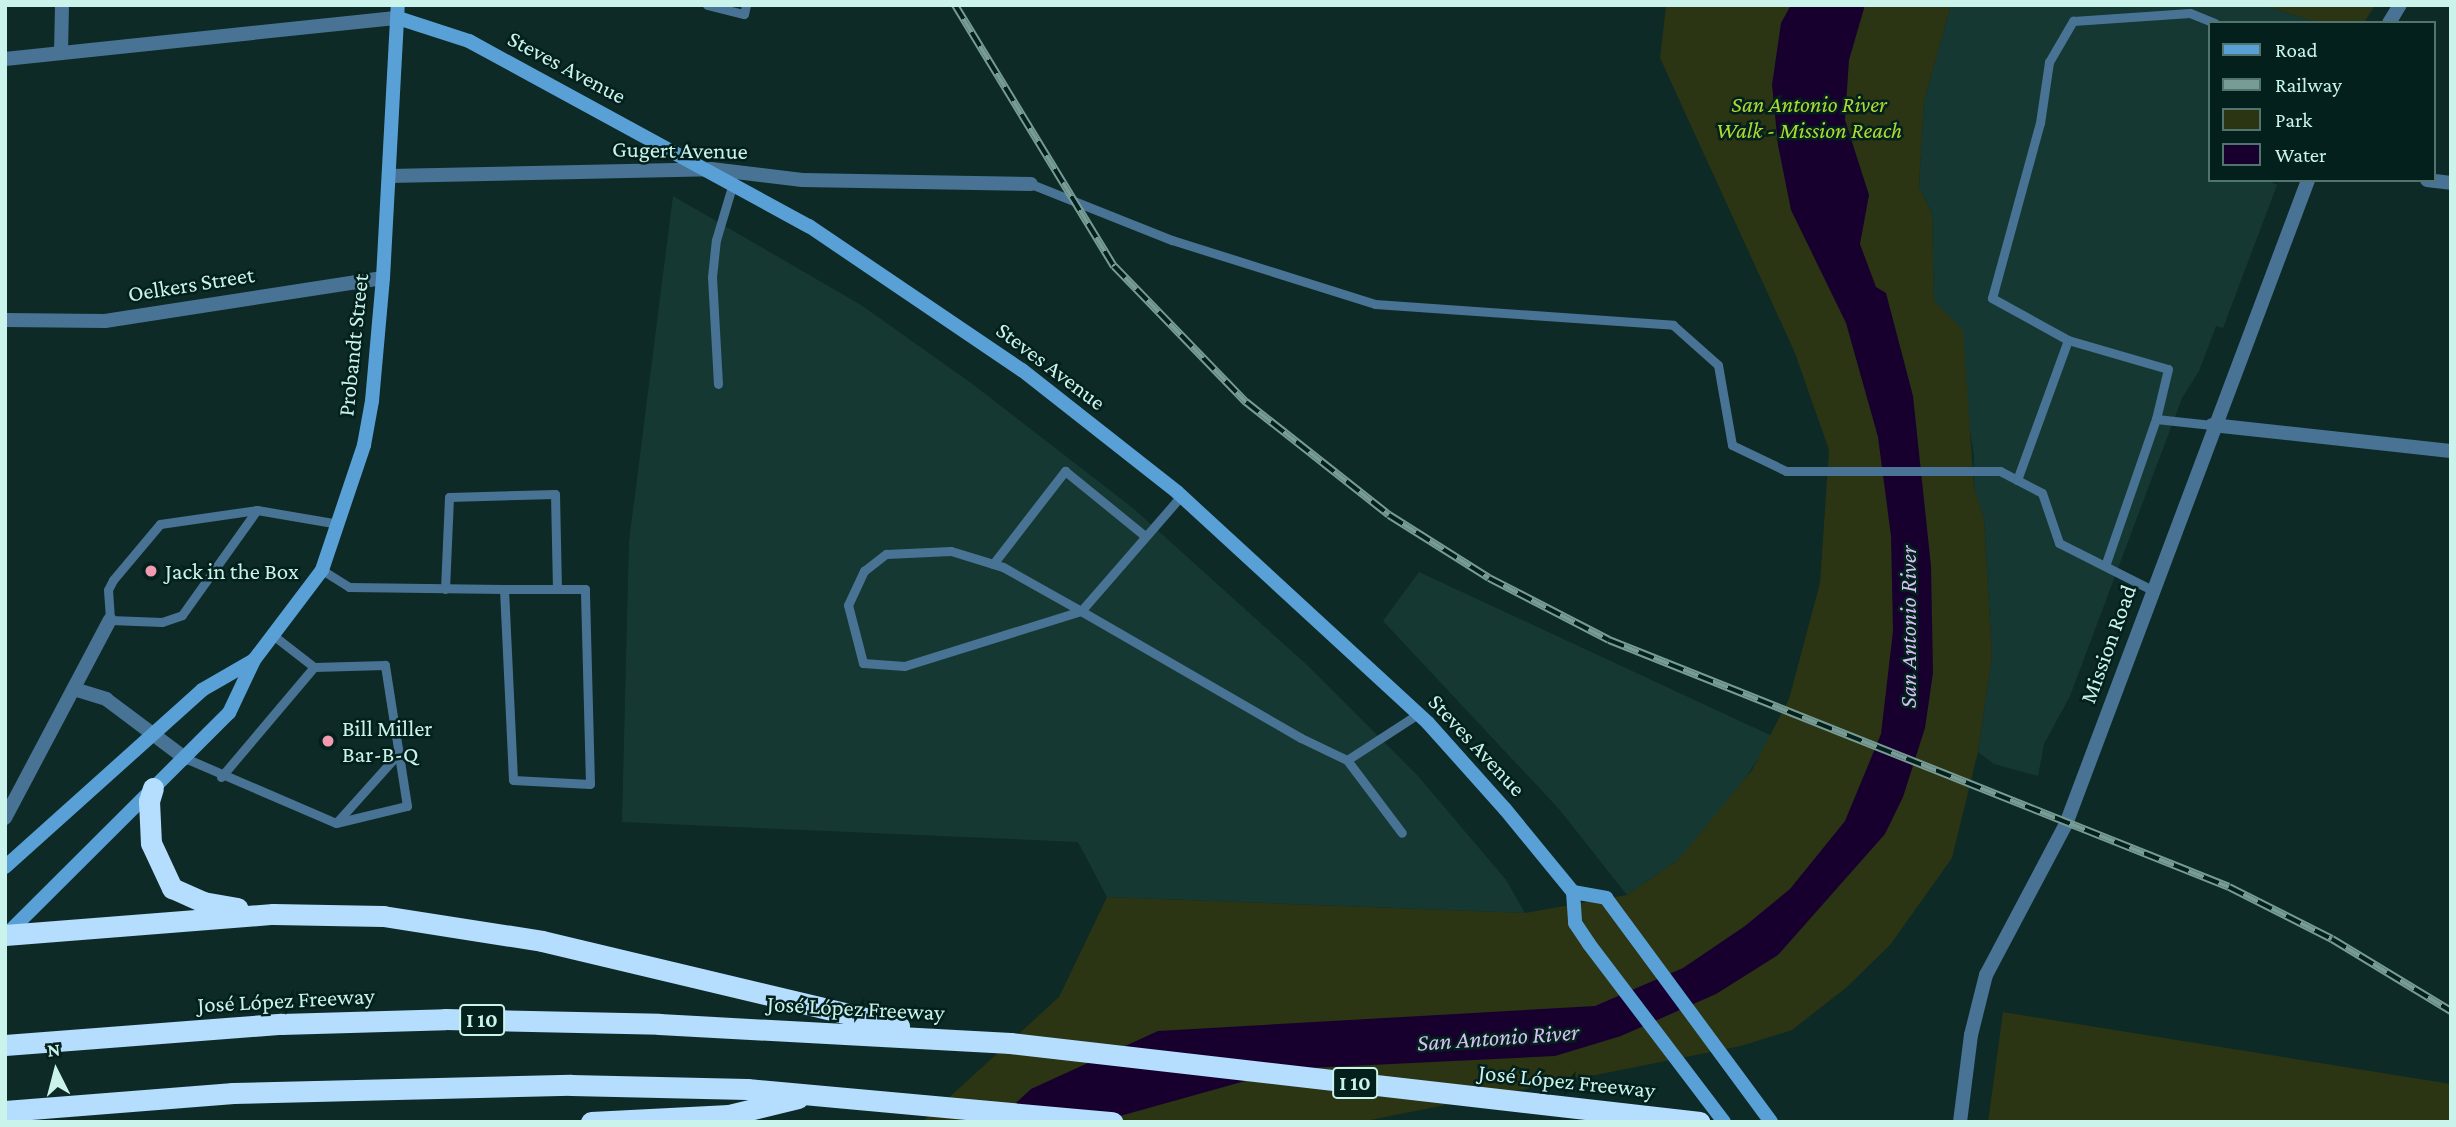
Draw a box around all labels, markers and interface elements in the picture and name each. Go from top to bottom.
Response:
legend [2208,21,2435,182]
street label: Steves Avenue [503,24,631,110]
text: Road [2275,38,2318,62]
text: Railway [2275,73,2342,97]
park label: San Antonio River Walk - Mission Reach [1716,90,1902,144]
text: Park [2275,108,2312,132]
street label: Gugert Avenue [612,135,748,165]
text: Water [2275,143,2327,167]
street label: Oelkers Street [126,260,256,308]
street label: Probandt Street [332,272,374,418]
street label: Steves Avenue [991,316,1111,416]
water label: San Antonio River [1894,546,1922,708]
place label: Jack in the Box [165,557,299,585]
marker: Jack in the Box [143,563,159,579]
street label: Mission Road [2074,581,2142,707]
street label: Steves Avenue [1423,688,1531,802]
place label: Bill Miller Bar-B-Q [342,714,432,768]
marker: Bill Miller Bar-B-Q [320,733,336,749]
street label: José López Freeway [197,982,375,1018]
street label: José López Freeway [767,990,945,1026]
road number: I 10 [458,1002,506,1038]
water label: San Antonio River [1416,1017,1580,1057]
north arrow [21,1036,91,1106]
text: N [46,1038,61,1061]
street label: José López Freeway [1477,1058,1657,1104]
road number: I 10 [1330,1066,1380,1100]

